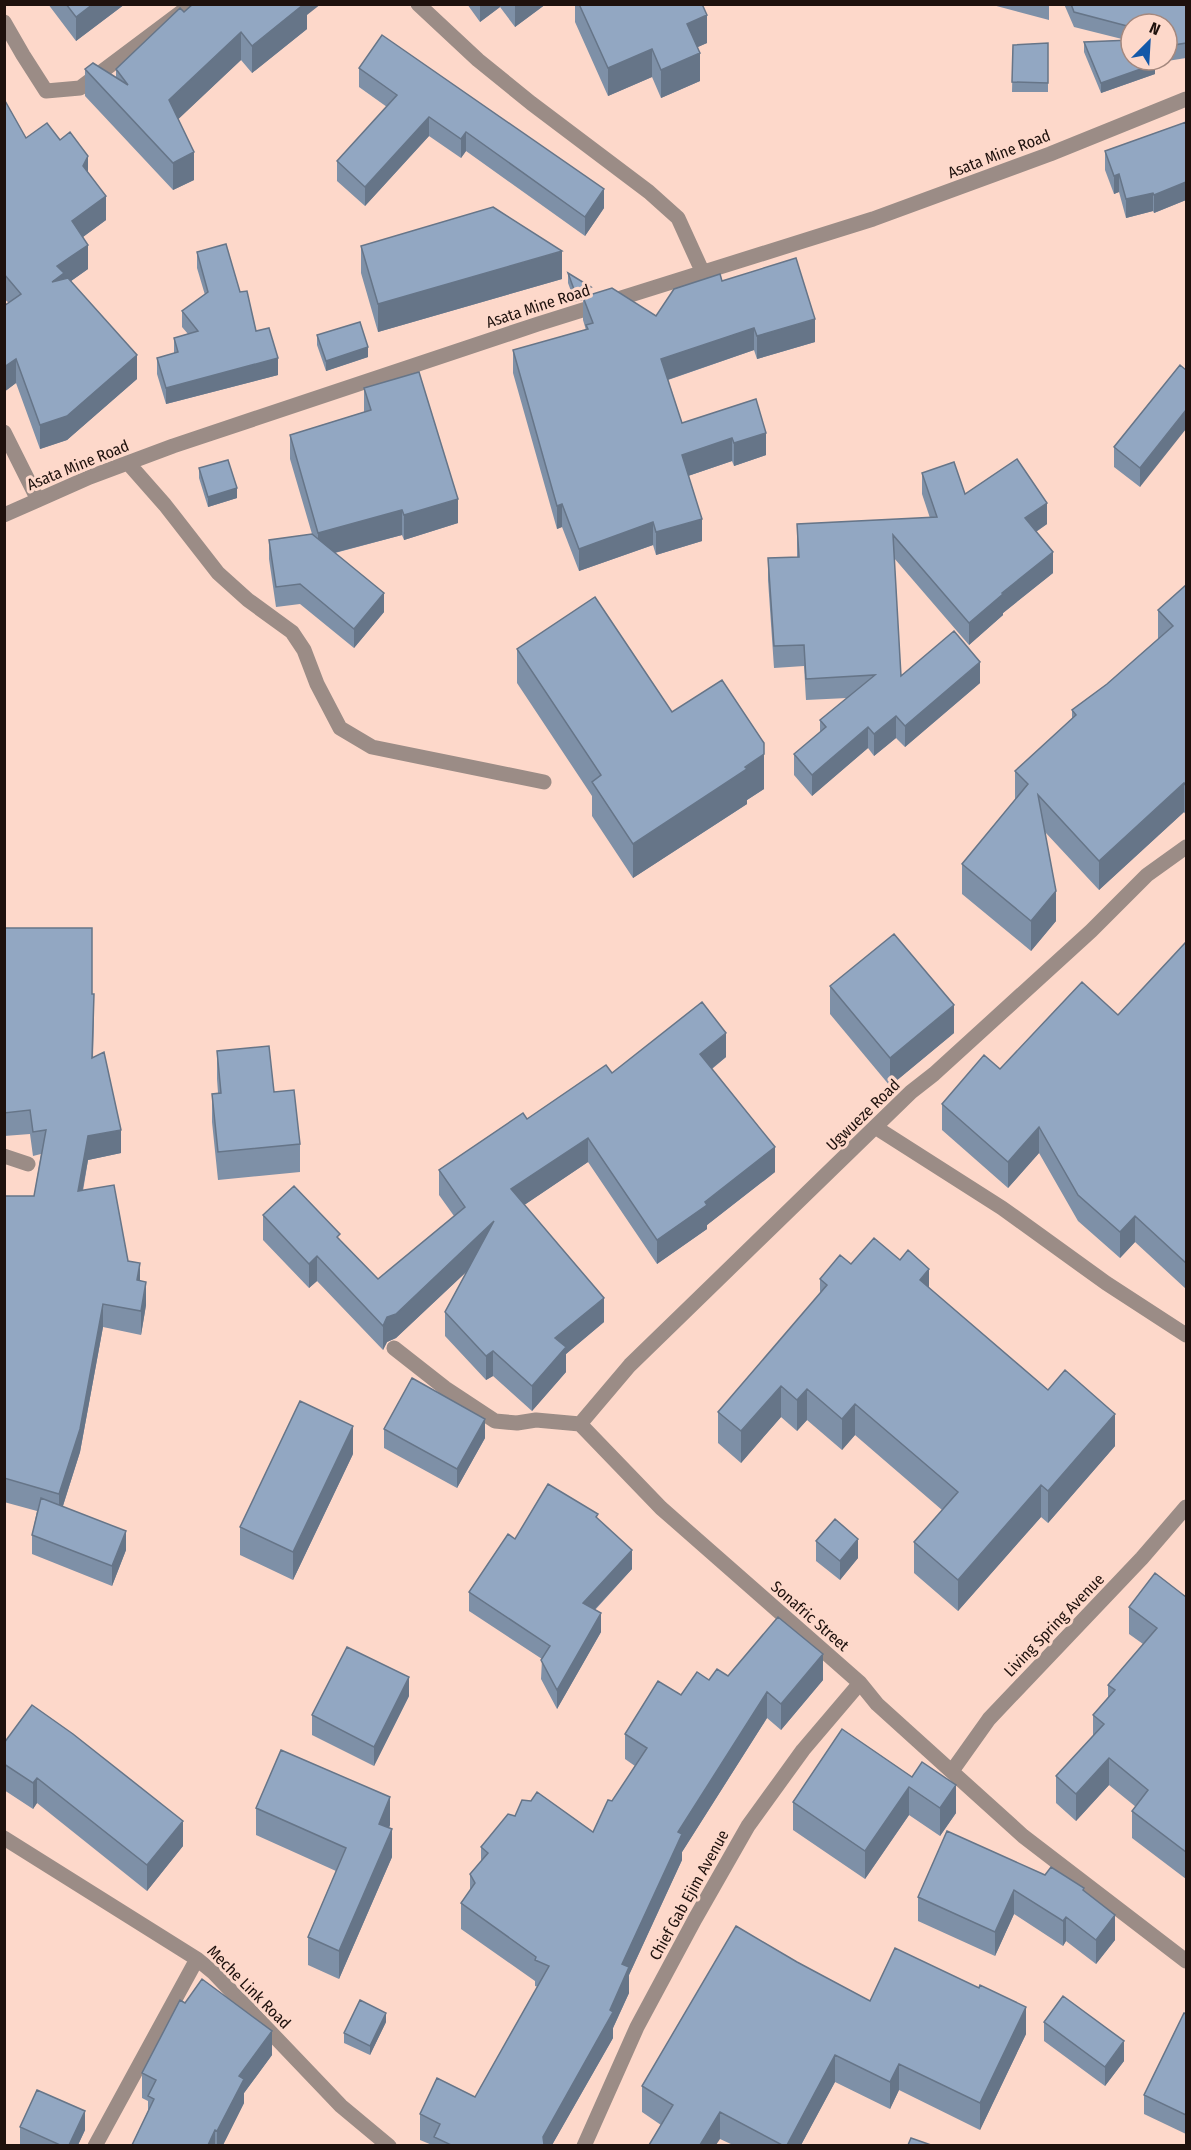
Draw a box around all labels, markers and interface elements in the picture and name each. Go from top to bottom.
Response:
north arrow [1119,12,1179,72]
text: N [1147,18,1163,39]
street label: Asata Mine Road [945,126,1053,182]
street label: Asata Mine Road [484,280,592,332]
street label: Asata Mine Road [24,436,132,494]
street label: Ugwueze Road [822,1075,904,1155]
street label: Living Spring Avenue [1000,1569,1108,1680]
street label: Sonafric Street [767,1577,853,1656]
street label: Chief Gab Ejim Avenue [645,1826,733,1963]
street label: Meche Link Road [203,1941,295,2033]

